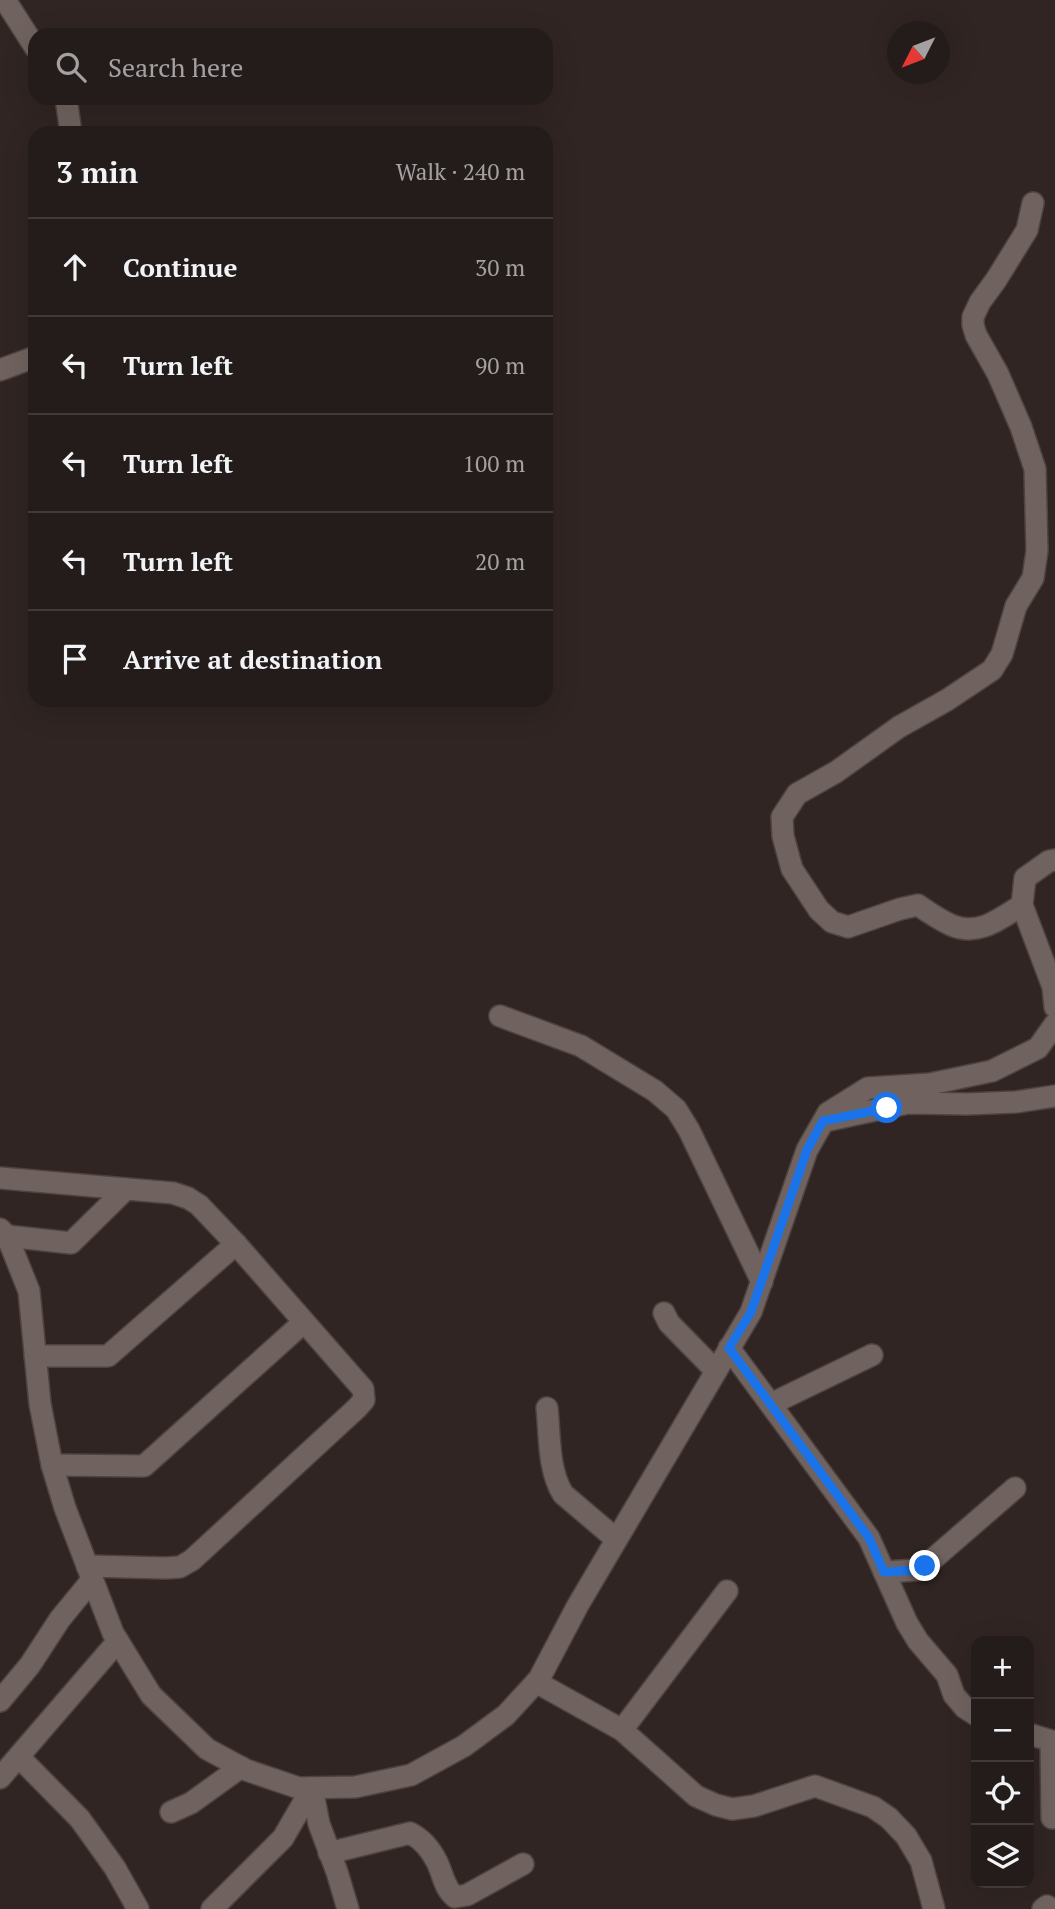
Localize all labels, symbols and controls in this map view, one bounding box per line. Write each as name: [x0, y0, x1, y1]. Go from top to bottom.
north arrow: [887, 21, 950, 84]
search box: [28, 28, 553, 105]
icon: search: [52, 48, 90, 86]
text: Search here: [108, 50, 243, 84]
text: 3 min: [56, 152, 138, 192]
text: Walk · 240 m: [396, 156, 525, 187]
icon: ahead: [56, 248, 94, 286]
text: Continue: [123, 250, 237, 284]
text: 30 m: [475, 252, 525, 283]
icon: left: [56, 346, 94, 384]
text: Turn left: [123, 348, 233, 382]
text: 90 m: [475, 350, 525, 381]
icon: left: [56, 444, 94, 482]
text: Turn left: [123, 446, 233, 480]
text: 100 m: [463, 448, 525, 479]
icon: left: [56, 542, 94, 580]
text: Turn left: [123, 544, 233, 578]
text: 20 m: [475, 546, 525, 577]
icon: arrive: [56, 640, 94, 678]
text: Arrive at destination: [123, 642, 382, 676]
route start: [871, 1092, 902, 1123]
route end: [909, 1550, 940, 1581]
map controls: [971, 1636, 1034, 1888]
button: +: [971, 1636, 1034, 1699]
button: −: [971, 1699, 1034, 1762]
button: locate: [971, 1762, 1034, 1825]
button: layers: [971, 1825, 1034, 1888]

